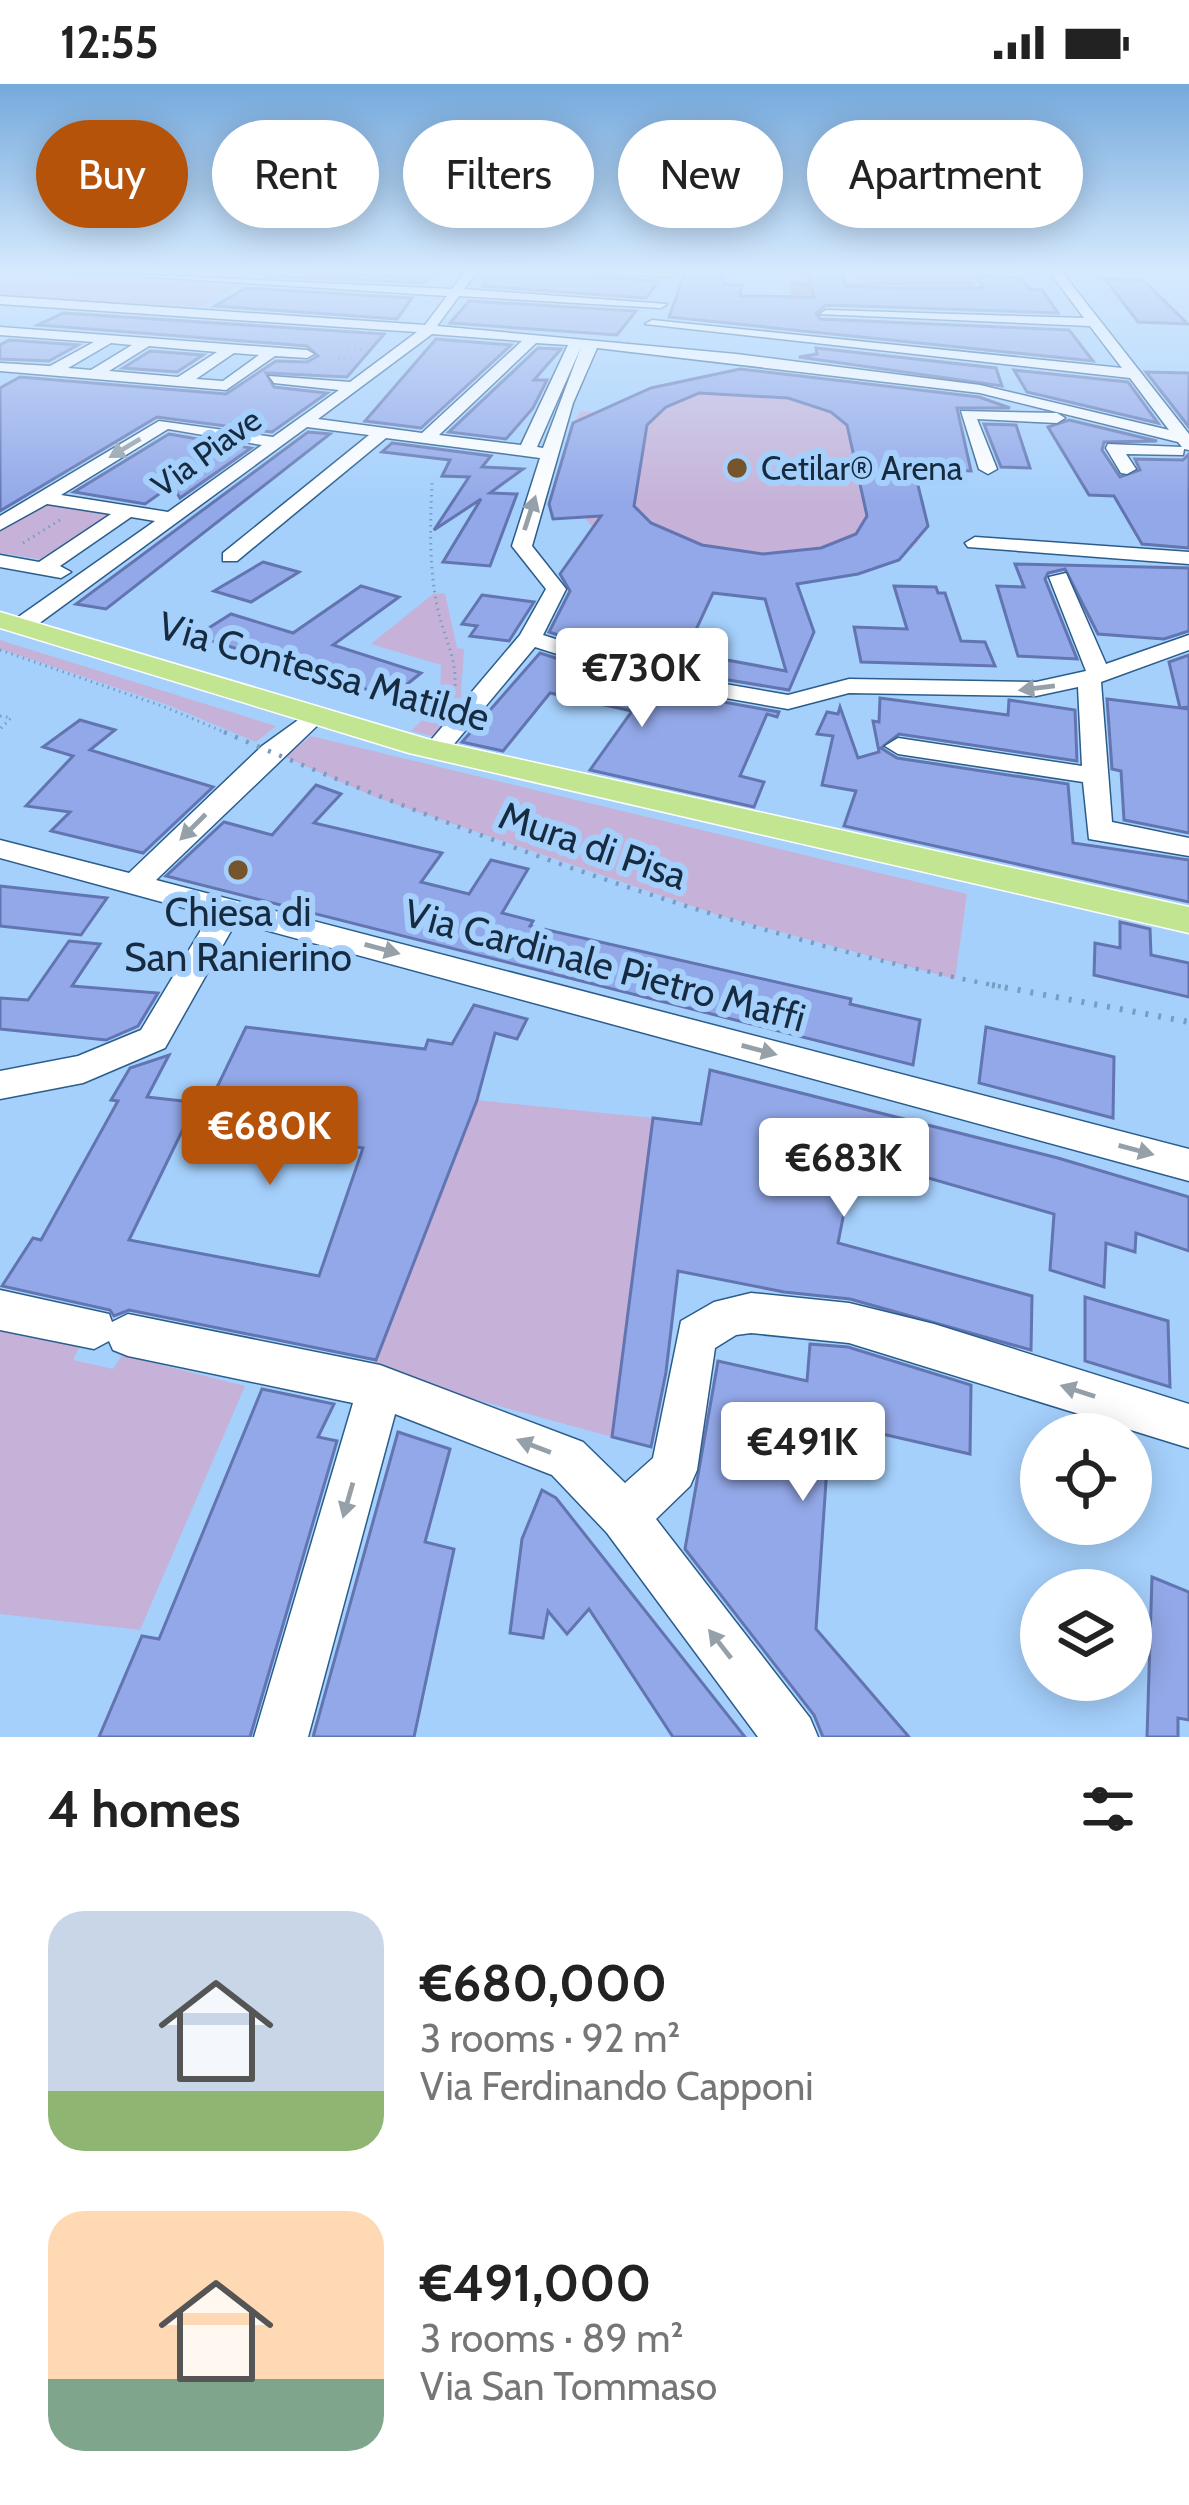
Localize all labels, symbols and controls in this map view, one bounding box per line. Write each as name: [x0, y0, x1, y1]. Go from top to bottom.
text: 12:55: [60, 15, 159, 69]
chip: Buy: [36, 120, 188, 228]
chip: Rent: [212, 120, 379, 228]
chip: Filters: [403, 120, 594, 228]
chip: New: [618, 120, 783, 228]
chip: Apartment: [807, 120, 1083, 228]
street label: Via Piave: [143, 399, 269, 505]
one-way arrow: [108, 437, 142, 458]
place label: Cetilar® Arena: [761, 448, 963, 488]
marker: Cetilar® Arena: [724, 455, 750, 481]
one-way arrow: [522, 494, 541, 531]
street label: Via Contessa Matilde: [153, 601, 495, 741]
pin: €730K: [558, 628, 726, 730]
text: €730K: [583, 643, 701, 691]
one-way arrow: [1018, 678, 1055, 697]
street label: Mura di Pisa: [493, 791, 693, 900]
one-way arrow: [179, 813, 207, 841]
marker: Chiesa di San Ranierino: [225, 857, 251, 883]
place label: Chiesa di San Ranierino: [124, 888, 352, 981]
street label: Via Cardinale Pietro Maffi: [399, 888, 811, 1042]
one-way arrow: [364, 941, 401, 960]
one-way arrow: [741, 1041, 778, 1060]
pin: €680K: [186, 1086, 354, 1188]
text: €680K: [209, 1101, 331, 1149]
pin: €683K: [760, 1118, 928, 1220]
text: €683K: [786, 1133, 902, 1181]
one-way arrow: [1118, 1142, 1155, 1161]
one-way arrow: [1059, 1380, 1096, 1399]
pin: €491K: [719, 1402, 887, 1504]
map controls: [1020, 1413, 1152, 1701]
button: locate: [1020, 1413, 1152, 1545]
text: €491K: [748, 1417, 858, 1465]
one-way arrow: [516, 1435, 552, 1454]
one-way arrow: [338, 1482, 356, 1518]
button: layers: [1020, 1569, 1152, 1701]
one-way arrow: [708, 1629, 732, 1660]
icon: filters: [1075, 1776, 1141, 1842]
text: 4 homes: [48, 1778, 240, 1840]
text: €680,000: [420, 1952, 667, 2014]
icon: home: [144, 1959, 288, 2103]
text: 3 rooms · 92 m²: [420, 2014, 680, 2062]
text: Via Ferdinando Capponi: [420, 2062, 814, 2110]
text: €491,000: [420, 2252, 651, 2314]
icon: home: [144, 2259, 288, 2403]
text: 3 rooms · 89 m²: [420, 2314, 683, 2362]
text: Via San Tommaso: [420, 2362, 717, 2410]

